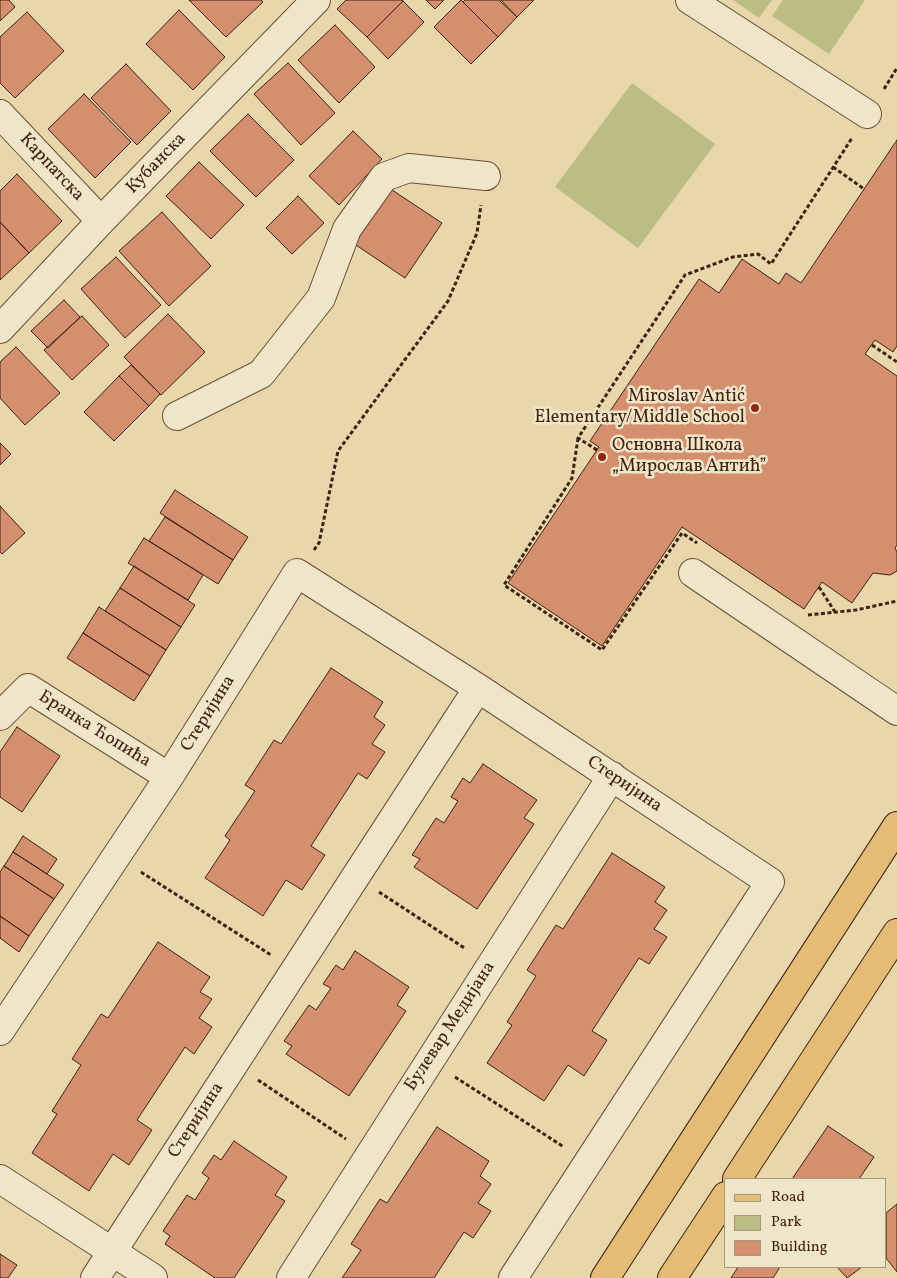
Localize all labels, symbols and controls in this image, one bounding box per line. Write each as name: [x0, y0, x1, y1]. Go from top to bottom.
street label: Карпатска: [14, 129, 88, 207]
street label: Кубанска: [123, 129, 191, 199]
place label: Miroslav Antić Elementary/Middle School: [535, 387, 745, 429]
marker: Miroslav Antić Elementary/Middle School: [749, 402, 761, 414]
place label: Основна Школа „Мирослав Антић”: [612, 436, 766, 478]
marker: Основна Школа „Мирослав Антић”: [596, 451, 608, 463]
street label: Стеријина: [177, 672, 241, 756]
street label: Бранка Ћопића: [34, 687, 154, 773]
street label: Стеријина: [582, 752, 666, 818]
street label: Булевар Медијана: [401, 958, 501, 1096]
street label: Стеријина: [165, 1079, 229, 1163]
legend: [724, 1178, 887, 1268]
text: Road: [771, 1187, 805, 1208]
text: Park: [771, 1212, 802, 1233]
text: Building: [771, 1237, 827, 1258]

